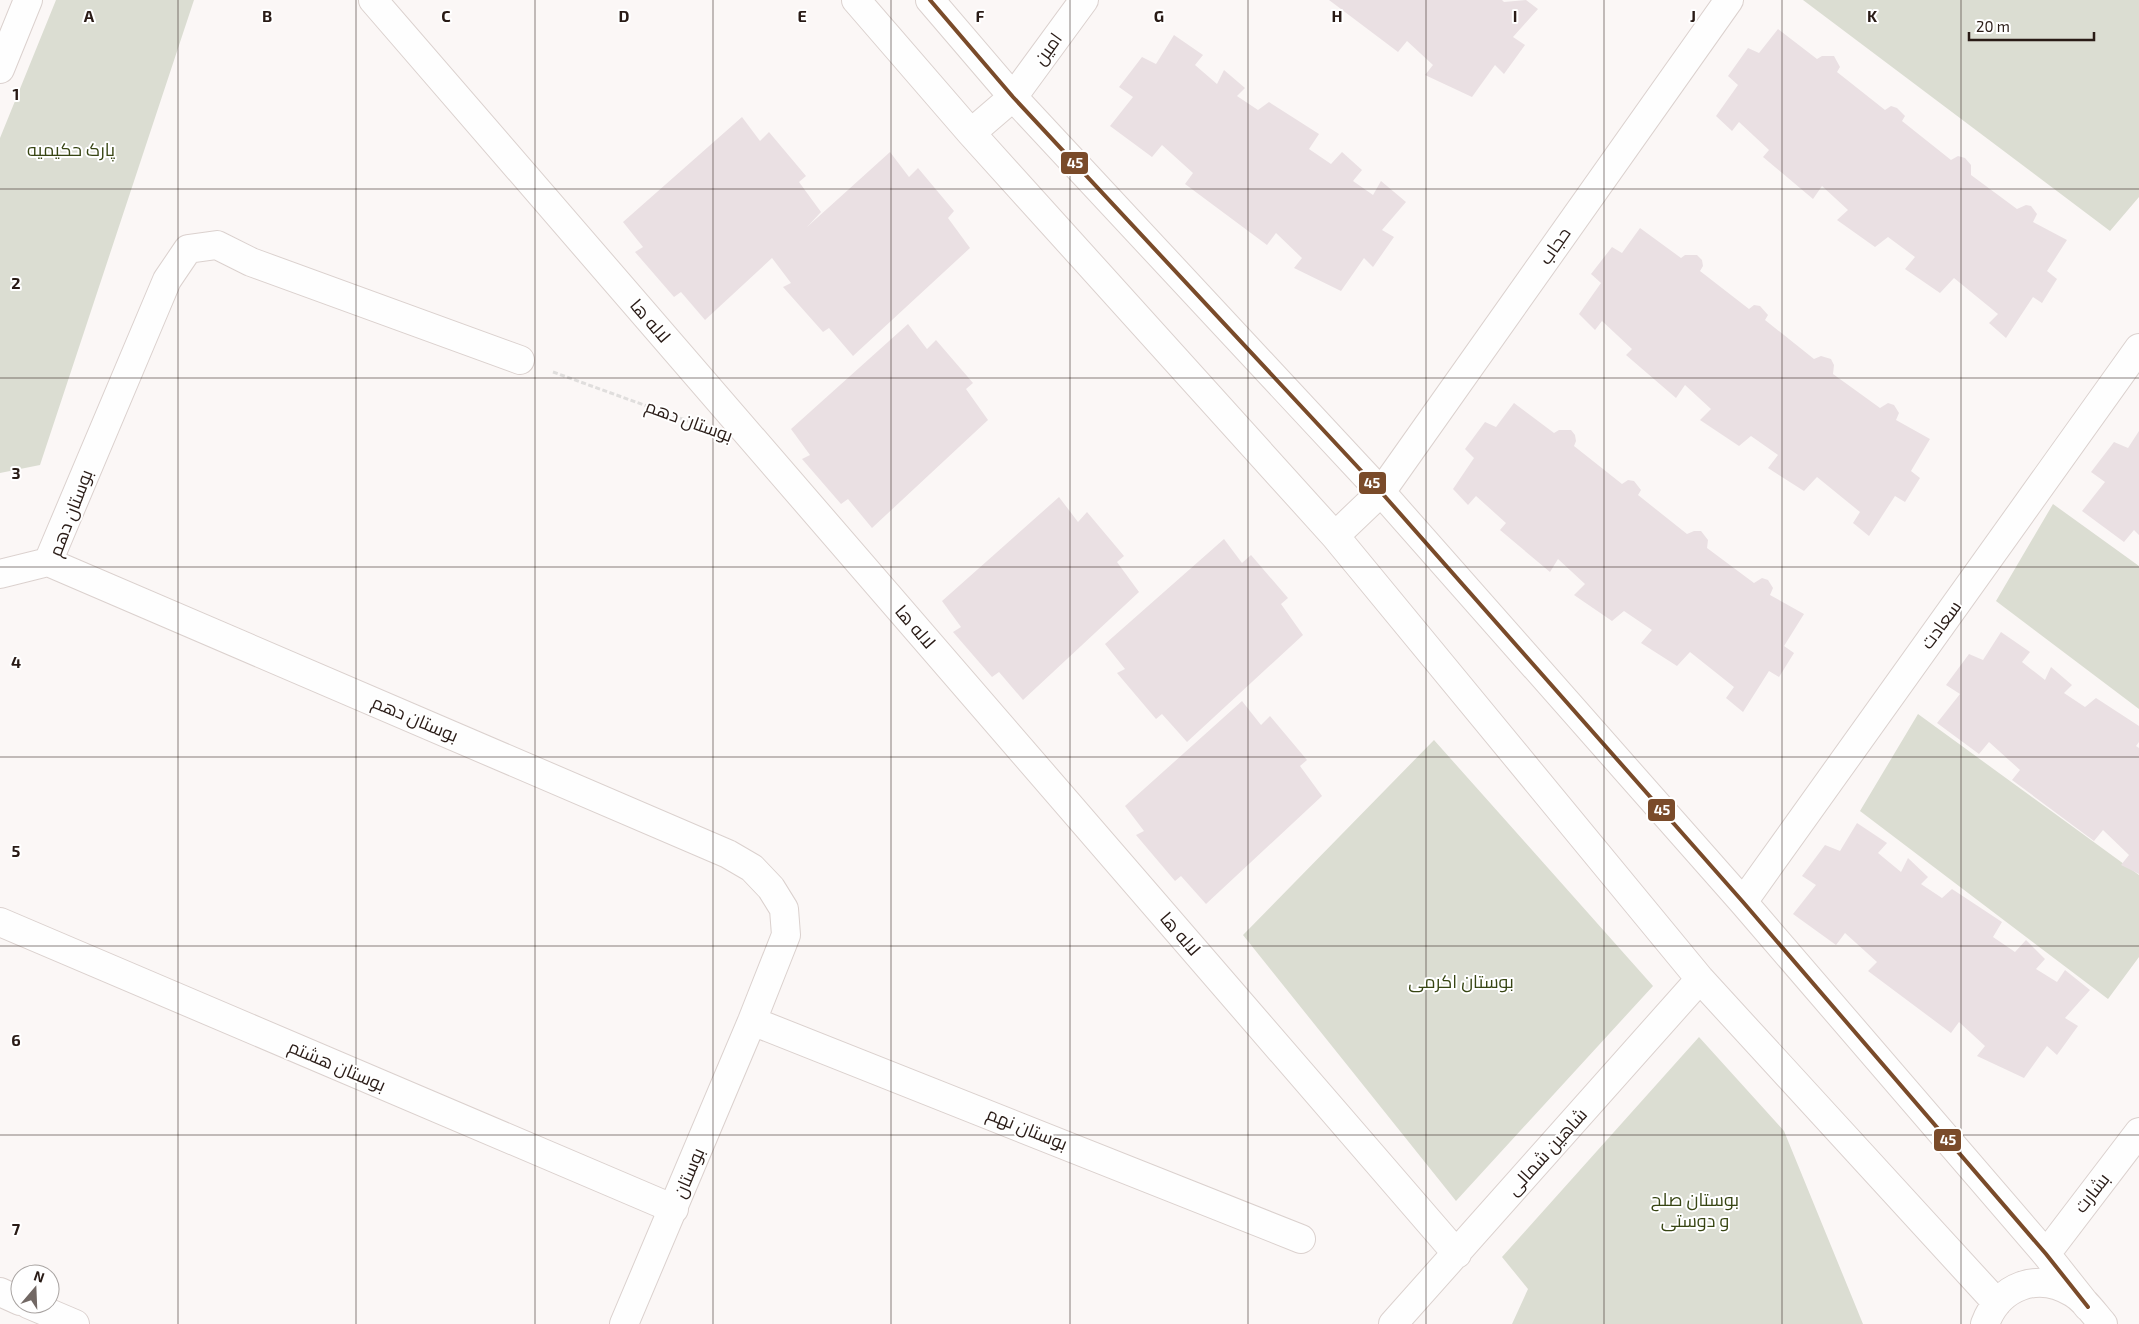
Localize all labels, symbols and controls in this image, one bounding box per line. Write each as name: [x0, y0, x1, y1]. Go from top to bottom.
text: A: [84, 6, 95, 25]
text: B: [262, 6, 272, 25]
text: C: [441, 6, 451, 25]
text: D: [619, 6, 630, 25]
text: E: [797, 6, 807, 25]
text: F: [976, 6, 985, 25]
text: G: [1154, 6, 1164, 25]
text: H: [1331, 6, 1343, 25]
text: I: [1513, 6, 1517, 25]
text: J: [1690, 6, 1696, 25]
text: K: [1867, 6, 1878, 25]
scale bar: [1969, 10, 2094, 42]
text: 20 m: [1976, 17, 2010, 35]
street label: امین: [1028, 28, 1067, 69]
text: 1: [13, 84, 19, 103]
park label: پارک حکیمیه: [27, 138, 115, 162]
line badge: 45: [1060, 151, 1089, 175]
text: 45: [1067, 154, 1084, 171]
street label: حجاب: [1534, 223, 1575, 268]
text: 2: [11, 273, 21, 292]
street label: لاله ها: [626, 294, 676, 347]
street label: بوستان دهم: [642, 394, 736, 448]
text: 3: [11, 463, 21, 482]
street label: بوستان دهم: [43, 466, 99, 560]
line badge: 45: [1358, 471, 1387, 495]
text: 45: [1364, 474, 1381, 491]
street label: سعادت: [1915, 596, 1965, 653]
street label: لاله ها: [891, 600, 941, 653]
text: 4: [11, 652, 21, 671]
street label: بوستان دهم: [368, 690, 462, 748]
line badge: 45: [1647, 798, 1676, 822]
text: 45: [1654, 801, 1671, 818]
text: 5: [12, 841, 21, 860]
street label: لاله ها: [1156, 907, 1206, 960]
park label: بوستان اکرمی: [1408, 970, 1514, 993]
text: 6: [11, 1030, 21, 1049]
street label: بوستان هشتم: [285, 1035, 389, 1097]
street label: بوستان نهم: [983, 1102, 1071, 1156]
street label: شاهین شمالی: [1501, 1103, 1592, 1200]
line badge: 45: [1933, 1128, 1962, 1152]
text: 45: [1940, 1131, 1957, 1148]
street label: بوستان: [668, 1144, 709, 1202]
street label: بشارت: [2069, 1168, 2114, 1217]
park label: بوستان صلح و دوستی: [1651, 1188, 1739, 1232]
text: 7: [12, 1219, 21, 1238]
north arrow: [10, 1264, 60, 1314]
text: N: [32, 1267, 47, 1286]

